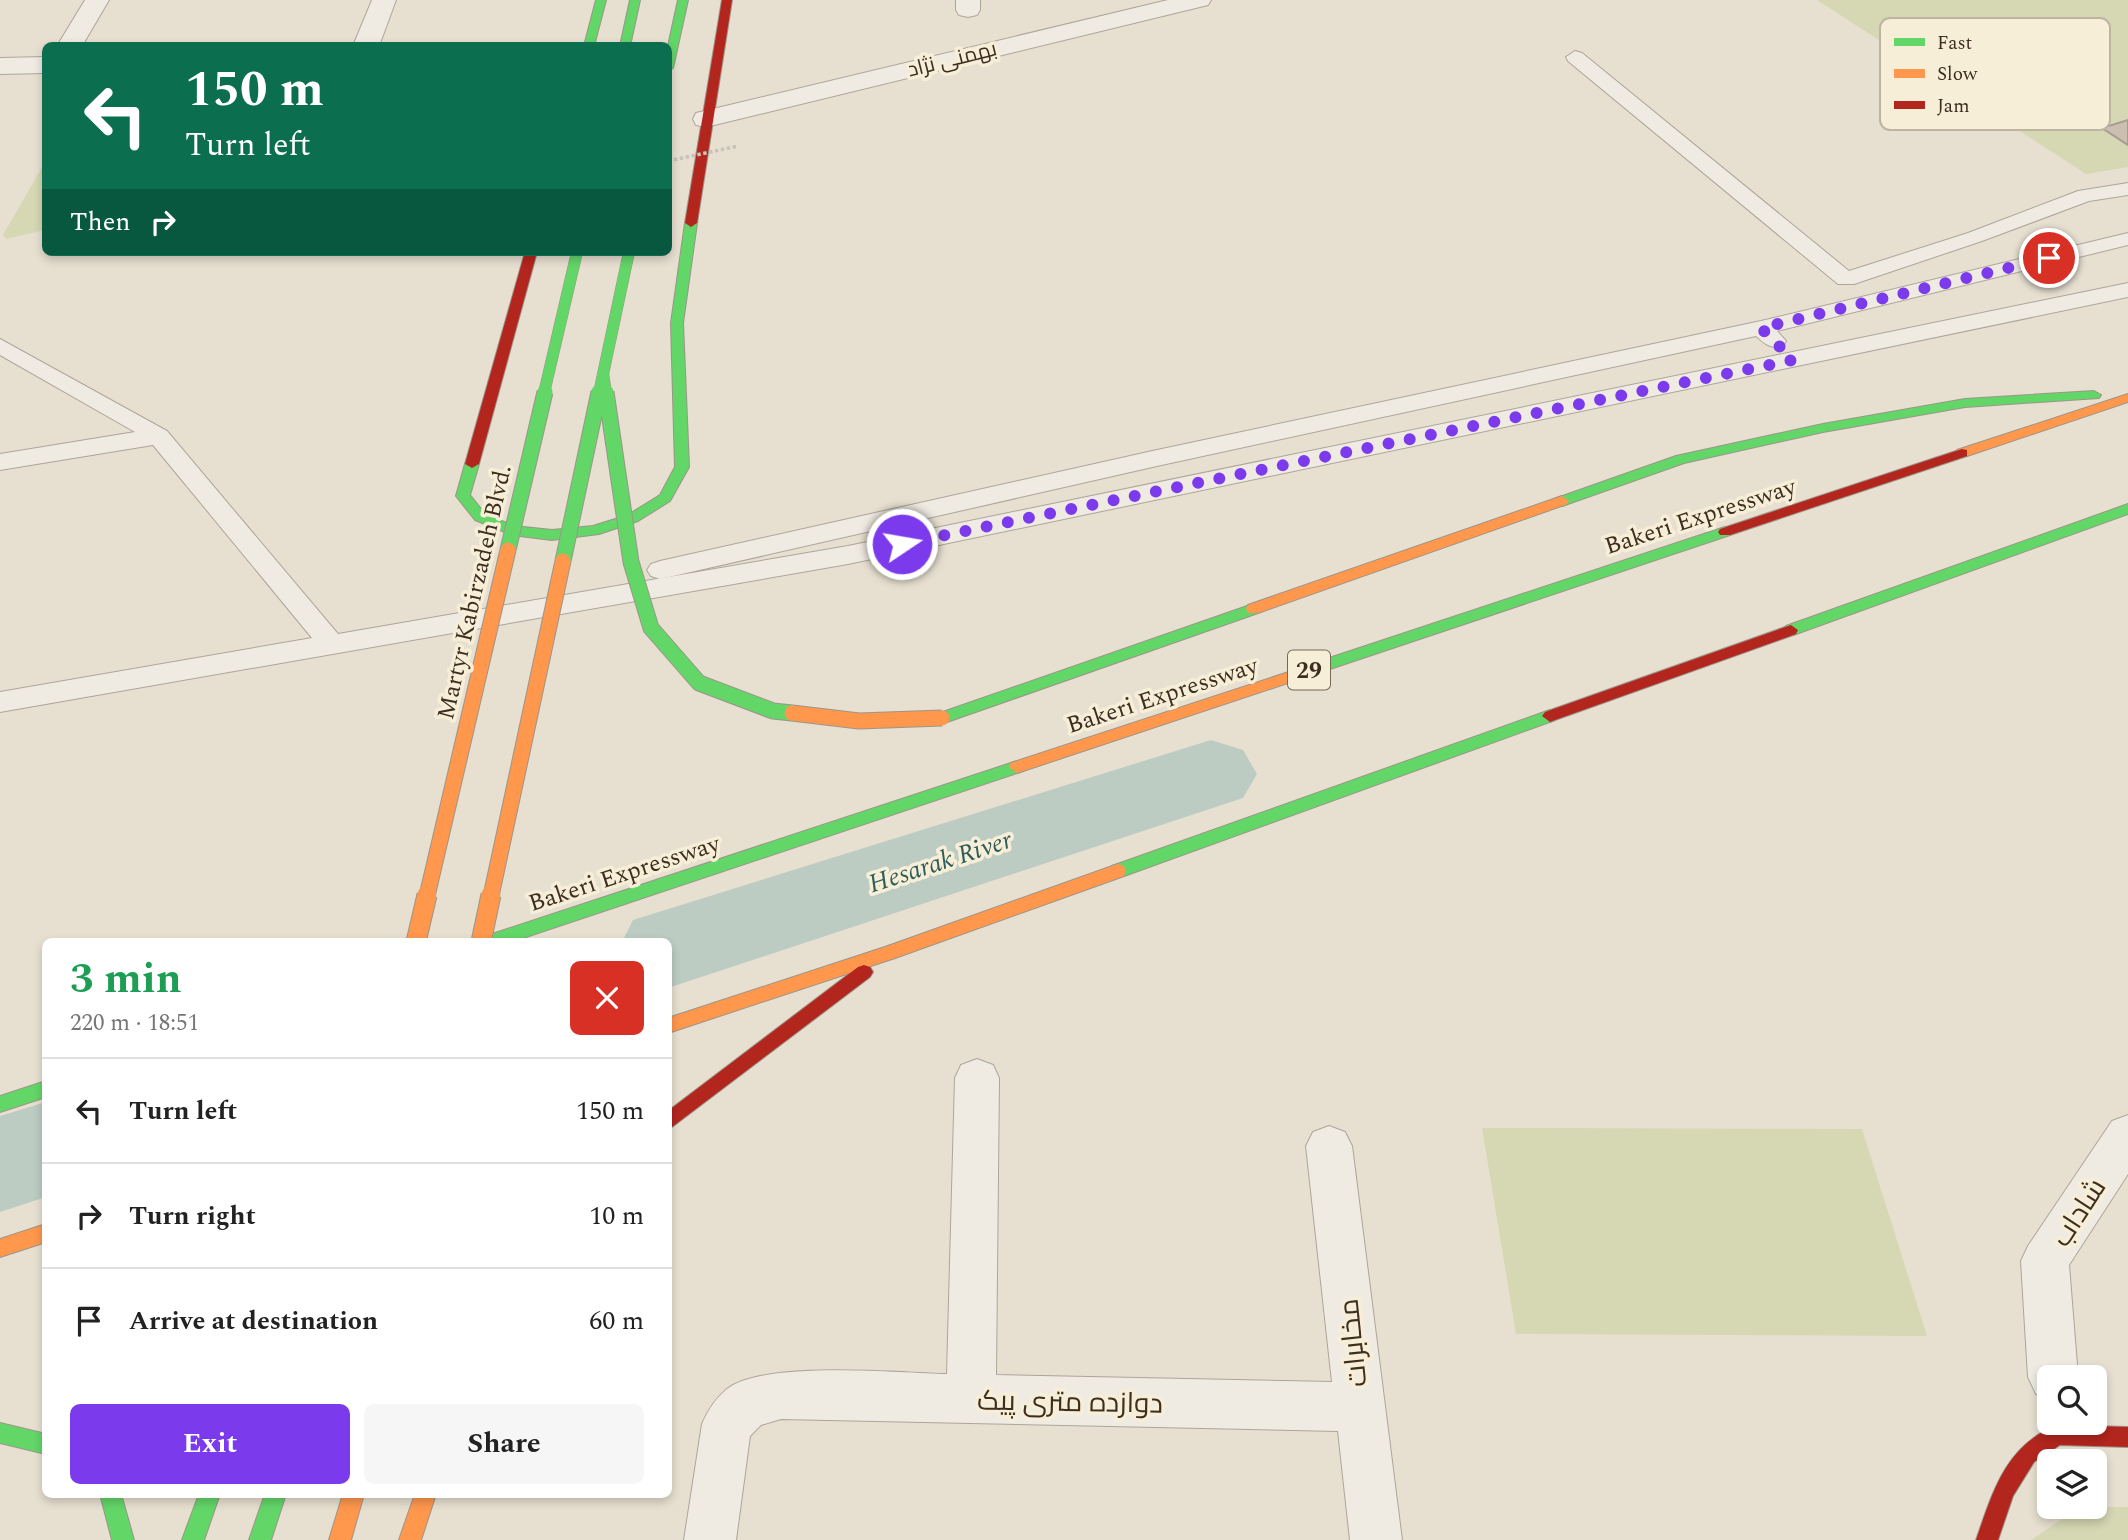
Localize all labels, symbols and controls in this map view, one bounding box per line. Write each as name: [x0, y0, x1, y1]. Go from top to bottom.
legend: [1880, 18, 2110, 130]
text: Fast: [1937, 29, 1973, 58]
street label: بهمنی نژاد: [904, 33, 1000, 87]
text: 150 m: [185, 53, 324, 128]
text: Slow: [1937, 60, 1978, 89]
icon: left: [70, 70, 161, 161]
text: Jam: [1937, 92, 1969, 121]
text: Turn left: [185, 121, 311, 170]
text: Then: [70, 202, 130, 242]
icon: right: [144, 203, 182, 241]
pin: [2019, 228, 2079, 288]
icon: arrive: [2030, 239, 2068, 277]
street label: Martyr Kabirzadeh Blvd.: [428, 461, 522, 723]
street label: Bakeri Expressway: [1600, 469, 1802, 565]
position arrow: [865, 507, 939, 581]
street label: Bakeri Expressway: [1062, 648, 1264, 744]
road number: 29: [1288, 650, 1330, 690]
water label: Hesarak River: [863, 820, 1018, 904]
street label: Bakeri Expressway: [524, 826, 726, 922]
text: 3 min: [70, 948, 182, 1011]
button: close: [570, 961, 644, 1035]
text: 220 m · 18:51: [70, 1006, 199, 1041]
text: Turn left: [129, 1091, 237, 1131]
text: 150 m: [576, 1091, 644, 1131]
icon: left: [70, 1092, 108, 1130]
street label: شاداب: [2041, 1170, 2118, 1256]
text: Turn right: [129, 1196, 256, 1236]
text: 10 m: [589, 1196, 644, 1236]
icon: right: [70, 1197, 108, 1235]
street label: مخابرات: [1327, 1297, 1380, 1389]
text: Arrive at destination: [129, 1301, 378, 1341]
text: 60 m: [589, 1301, 644, 1341]
icon: arrive: [70, 1302, 108, 1340]
map controls: [2037, 1365, 2107, 1519]
button: search: [2037, 1365, 2107, 1435]
street label: دوازده متری پیک: [977, 1379, 1163, 1426]
button: Exit: [70, 1404, 350, 1484]
button: Share: [364, 1404, 644, 1484]
button: layers: [2037, 1449, 2107, 1519]

